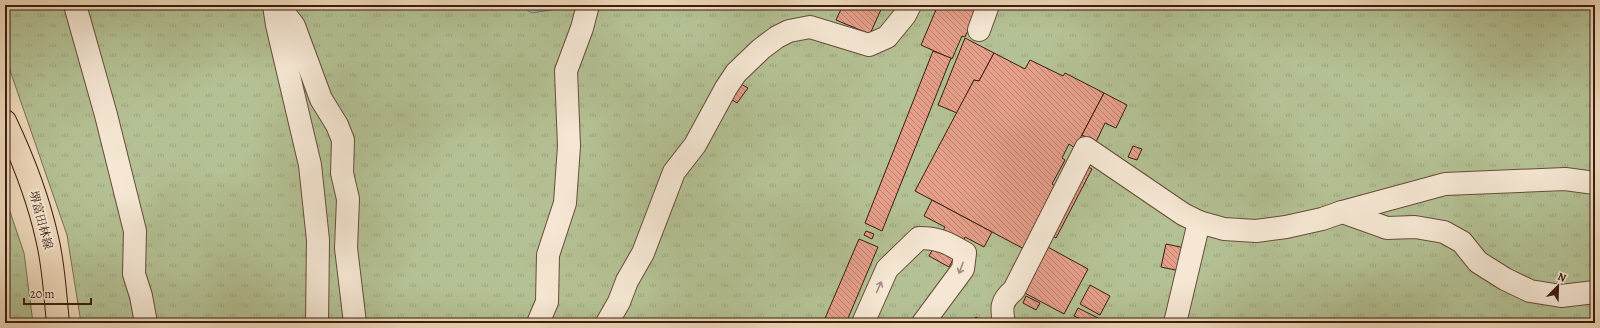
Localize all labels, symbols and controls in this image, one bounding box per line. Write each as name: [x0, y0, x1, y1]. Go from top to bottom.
street label: 堺富田林線: [26, 189, 56, 251]
one-way arrow: [957, 262, 965, 274]
north arrow: [1538, 266, 1578, 306]
text: N: [1555, 269, 1568, 286]
scale bar: [24, 280, 91, 306]
one-way arrow: [875, 282, 883, 294]
text: 20 m: [30, 286, 54, 302]

